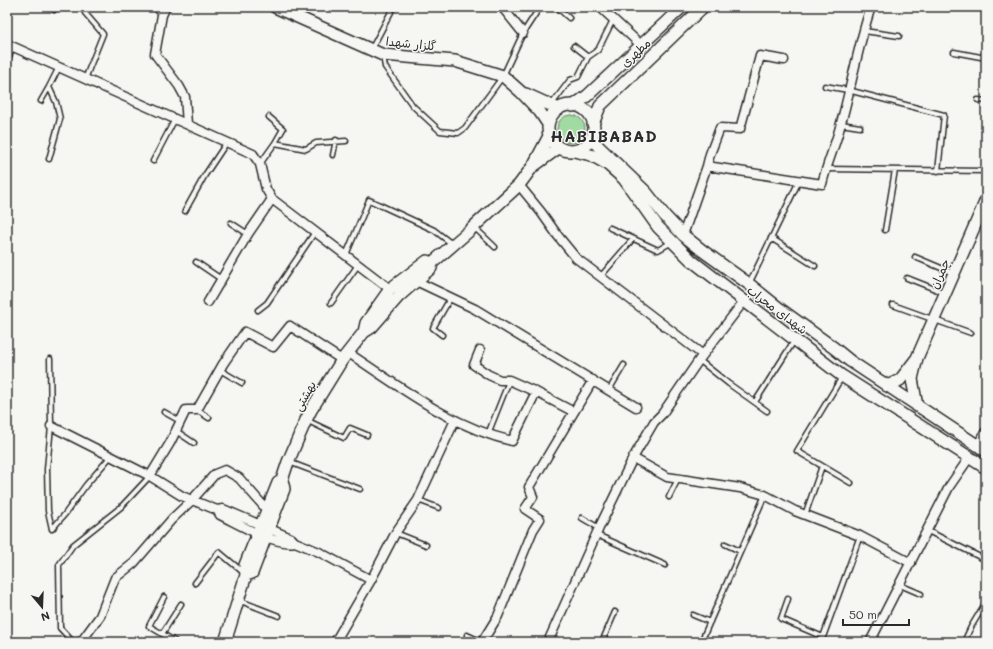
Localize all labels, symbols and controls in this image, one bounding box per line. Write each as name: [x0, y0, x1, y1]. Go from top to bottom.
street label: گلزار شهدا: [385, 32, 437, 54]
street label: مطهری: [617, 34, 654, 70]
district label: HABIBABAD: [550, 125, 658, 146]
street label: چمران: [925, 256, 953, 291]
street label: شهدای محراب: [744, 281, 811, 338]
street label: بهشتی: [289, 378, 320, 414]
north arrow: [22, 587, 62, 627]
scale bar: [843, 601, 909, 627]
text: 50 m: [849, 606, 877, 622]
text: N: [39, 608, 52, 625]

